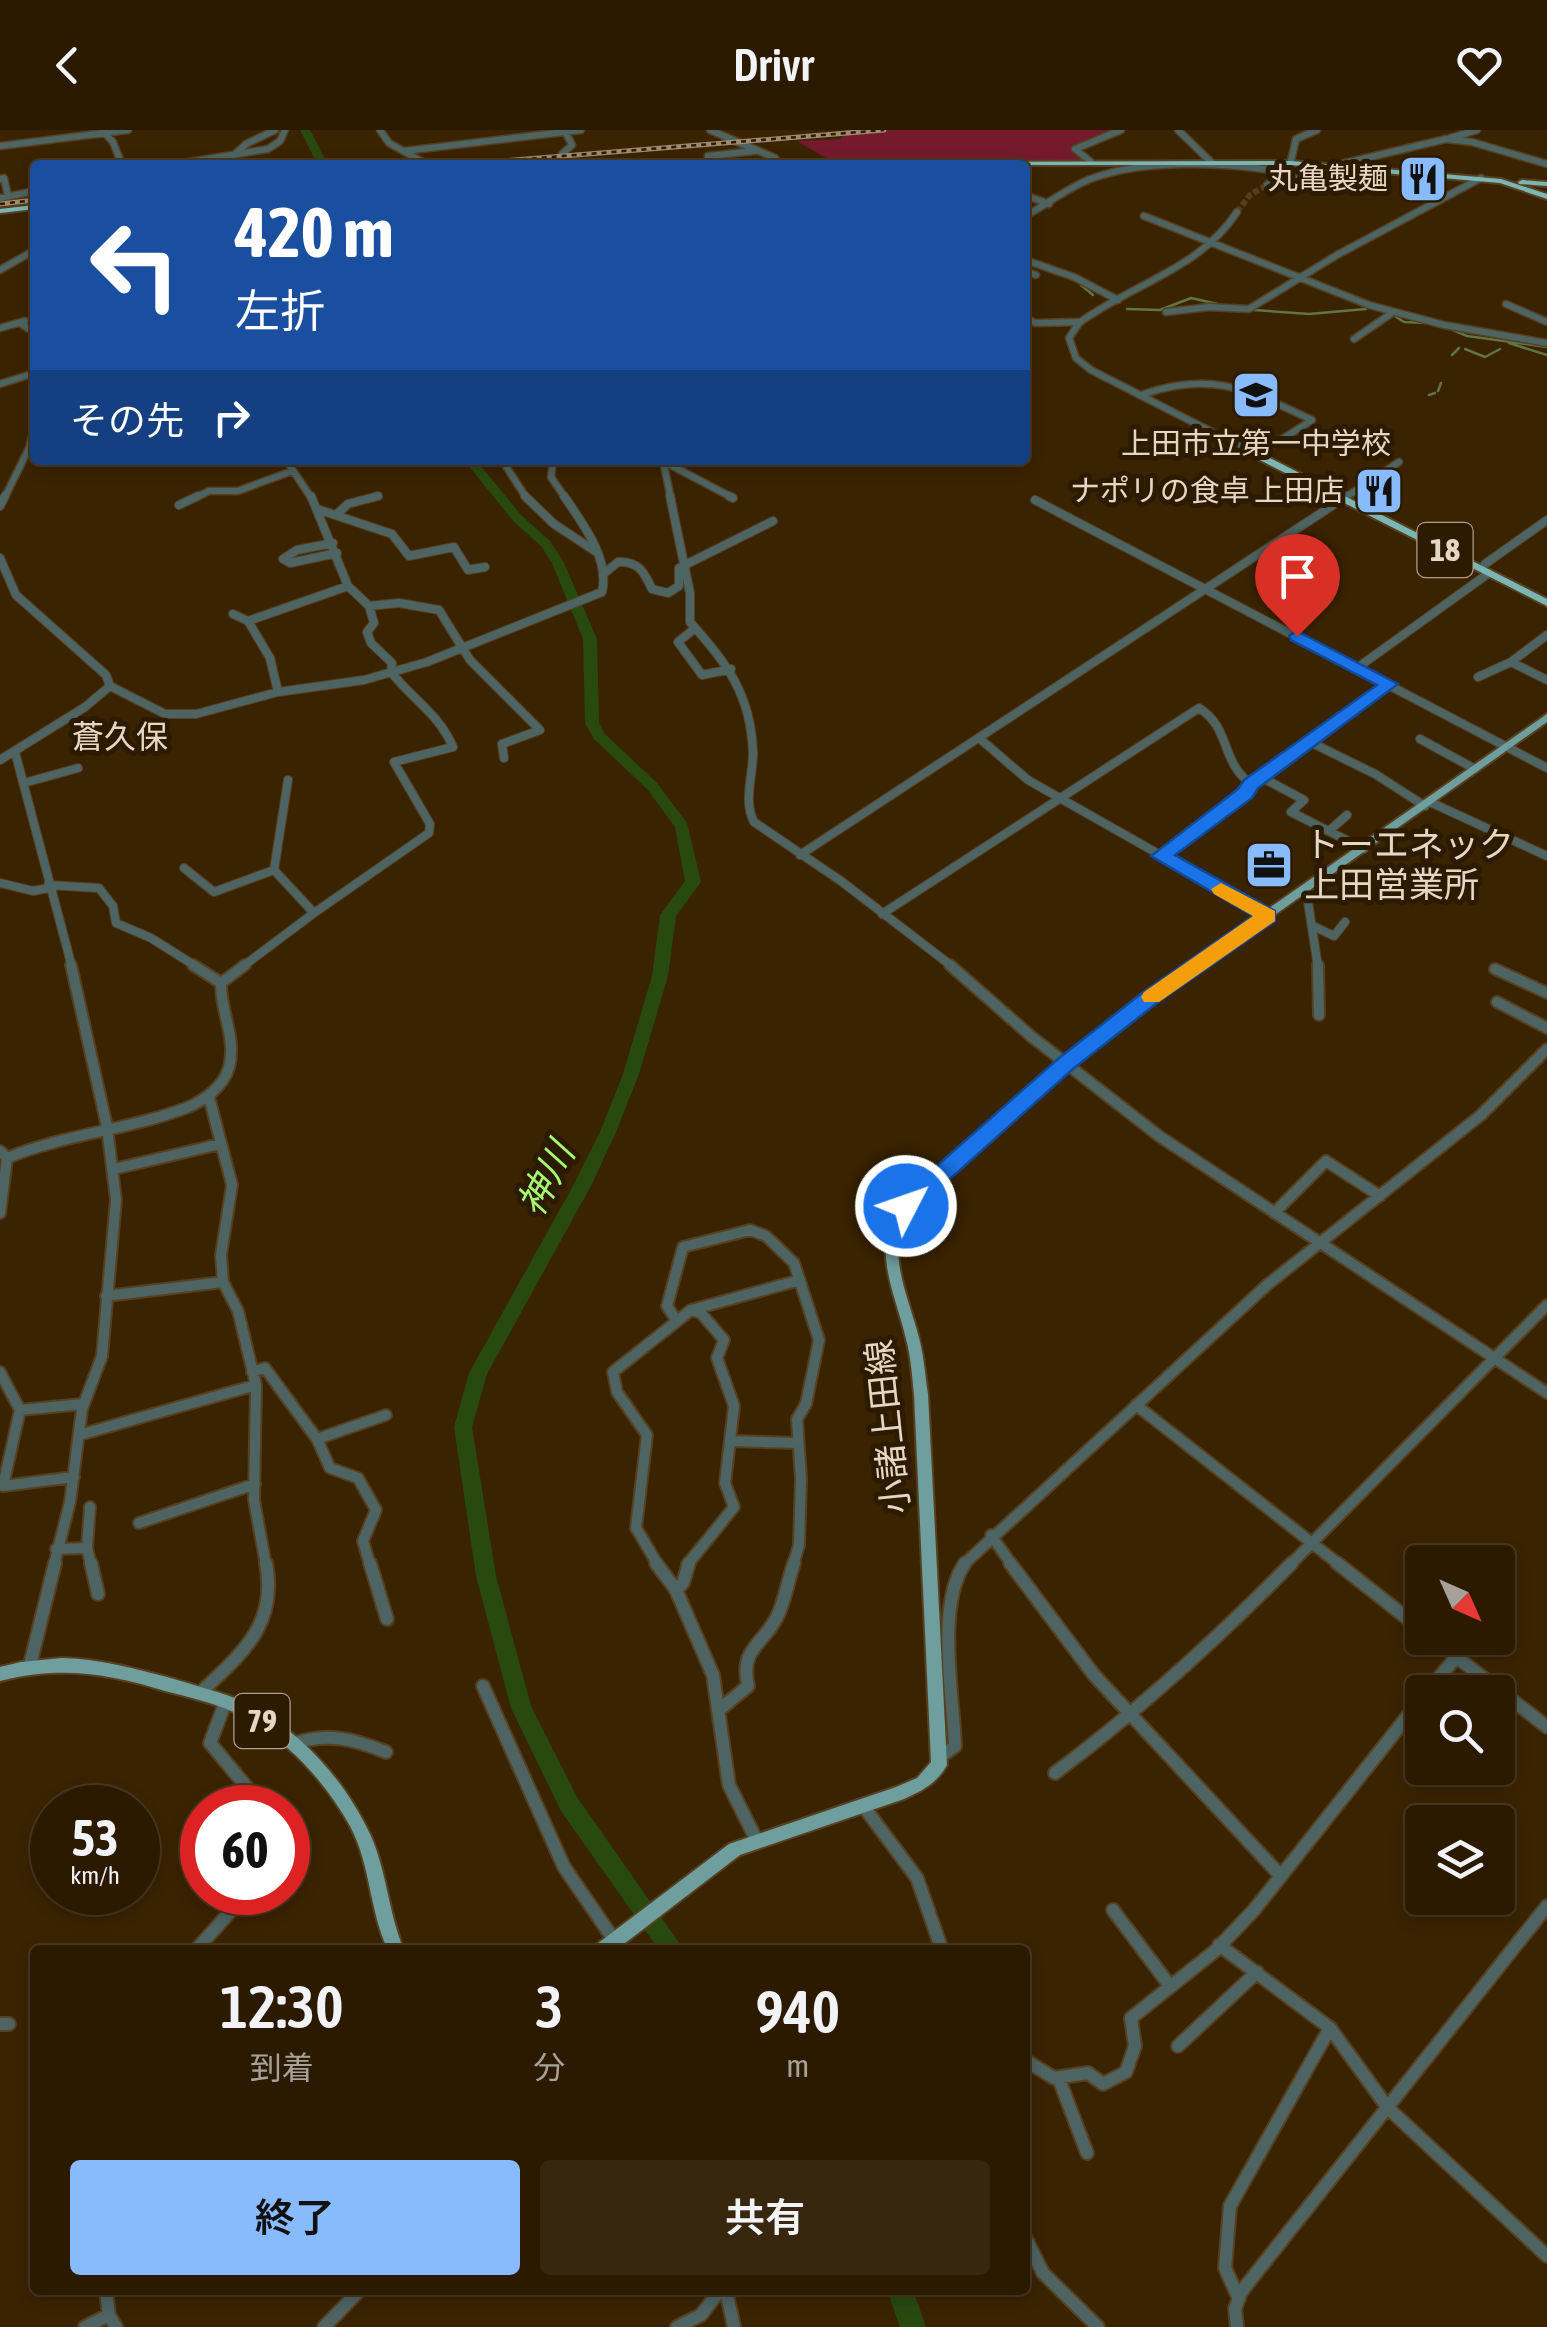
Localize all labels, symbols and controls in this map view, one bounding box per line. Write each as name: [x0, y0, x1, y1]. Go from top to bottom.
icon: back: [40, 38, 95, 93]
icon: heart: [1452, 38, 1507, 93]
text: Drivr: [733, 39, 814, 91]
restaurant icon: 丸亀製麺: [1397, 153, 1449, 205]
place label: 丸亀製麺: [1268, 161, 1388, 195]
text: 420 m: [235, 192, 394, 272]
icon: left: [70, 200, 200, 330]
text: 左折: [235, 285, 325, 337]
school or university icon: 上田市立第一中学校: [1230, 369, 1282, 421]
icon: right: [204, 390, 259, 445]
text: その先: [70, 399, 184, 442]
place label: 上田市立第一中学校: [1121, 426, 1391, 460]
restaurant icon: ナポリの食卓 上田店: [1353, 465, 1405, 517]
place label: ナポリの食卓 上田店: [1070, 473, 1344, 507]
road number: 18: [1418, 523, 1472, 577]
pin: [1255, 534, 1340, 637]
icon: arrive: [1270, 549, 1325, 604]
district label: 蒼久保: [72, 718, 168, 755]
place label: トーエネック 上田営業所: [1304, 824, 1514, 904]
office icon: トーエネック 上田営業所: [1243, 839, 1295, 891]
water label: 神川: [509, 1132, 584, 1222]
position arrow: [854, 1154, 958, 1258]
street label: 小諸上田線: [858, 1338, 916, 1516]
north arrow: [1405, 1545, 1515, 1655]
map controls: [1405, 1545, 1515, 1915]
button: search: [1405, 1675, 1515, 1785]
road number: 79: [234, 1694, 290, 1748]
speed limit sign: 60: [180, 1785, 310, 1915]
button: layers: [1405, 1805, 1515, 1915]
text: 53: [71, 1809, 118, 1867]
text: km/h: [70, 1861, 120, 1889]
text: 12:30: [220, 1972, 343, 2041]
text: 3: [535, 1972, 564, 2041]
text: 940: [755, 1977, 840, 2046]
text: m: [786, 2047, 809, 2084]
text: 到着: [250, 2049, 314, 2086]
text: 分: [533, 2049, 565, 2086]
button: 終了: [70, 2160, 520, 2275]
button: 共有: [540, 2160, 990, 2275]

